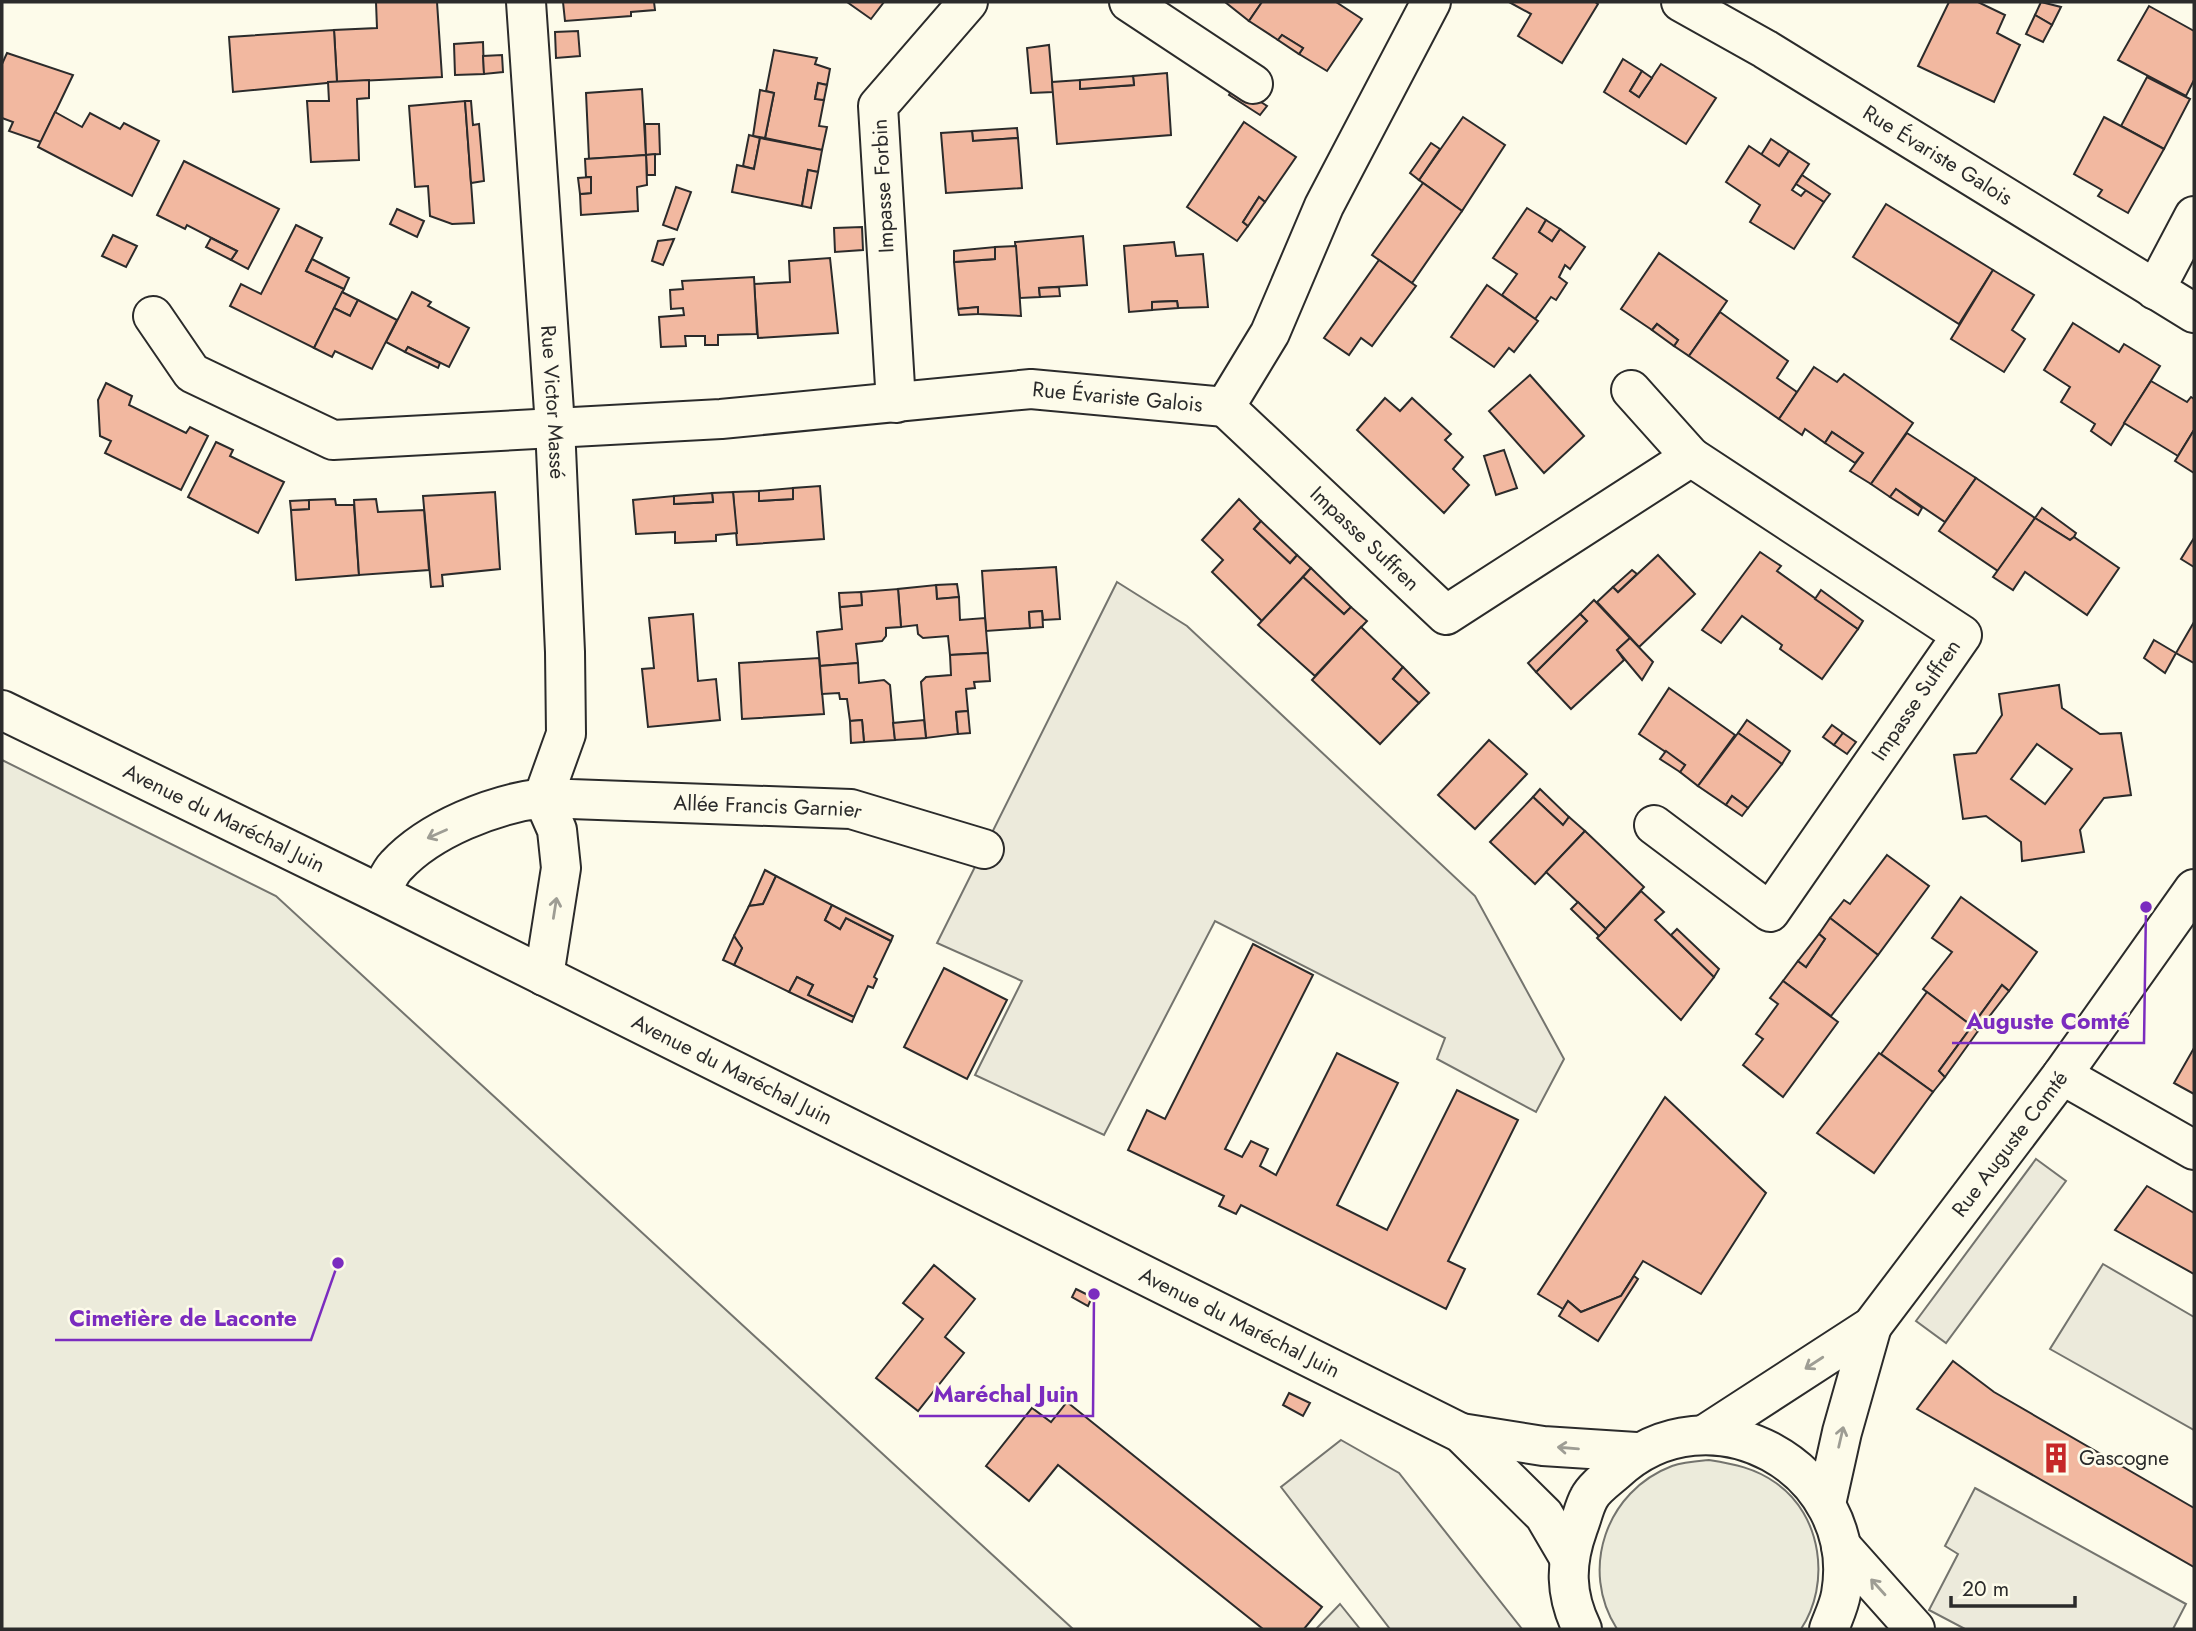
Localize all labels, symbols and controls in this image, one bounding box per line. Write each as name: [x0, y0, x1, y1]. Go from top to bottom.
street label: Rue Évariste Galois: [1857, 98, 2018, 213]
street label: Impasse Forbin: [864, 118, 902, 254]
street label: Rue Victor Massé: [533, 324, 572, 480]
street label: Rue Évariste Galois: [1031, 374, 1204, 420]
street label: Impasse Suffren: [1303, 479, 1426, 598]
street label: Impasse Suffren: [1864, 633, 1968, 767]
street label: Avenue du Maréchal Juin: [118, 756, 330, 880]
street label: Allée Francis Garnier: [673, 788, 866, 827]
one-way arrow: [427, 828, 448, 841]
one-way arrow: [549, 897, 562, 920]
callout: Auguste Comté: [1952, 999, 2144, 1043]
text: Auguste Comté: [1965, 1004, 2130, 1038]
street label: Avenue du Maréchal Juin: [627, 1007, 838, 1132]
street label: Rue Auguste Comté: [1945, 1064, 2075, 1223]
street label: Avenue du Maréchal Juin: [1134, 1260, 1345, 1385]
callout: Cimetière de Laconte: [55, 1296, 311, 1340]
text: Cimetière de Laconte: [69, 1301, 297, 1335]
one-way arrow: [1805, 1357, 1825, 1371]
callout: Maréchal Juin: [919, 1372, 1093, 1416]
text: Maréchal Juin: [933, 1377, 1079, 1411]
one-way arrow: [1835, 1427, 1848, 1449]
one-way arrow: [1557, 1441, 1580, 1454]
building icon: Gascogne: [2039, 1441, 2073, 1475]
place label: Gascogne: [2079, 1443, 2169, 1473]
scale bar: [1951, 1564, 2075, 1608]
text: 20 m: [1962, 1574, 2009, 1604]
one-way arrow: [1870, 1579, 1887, 1596]

